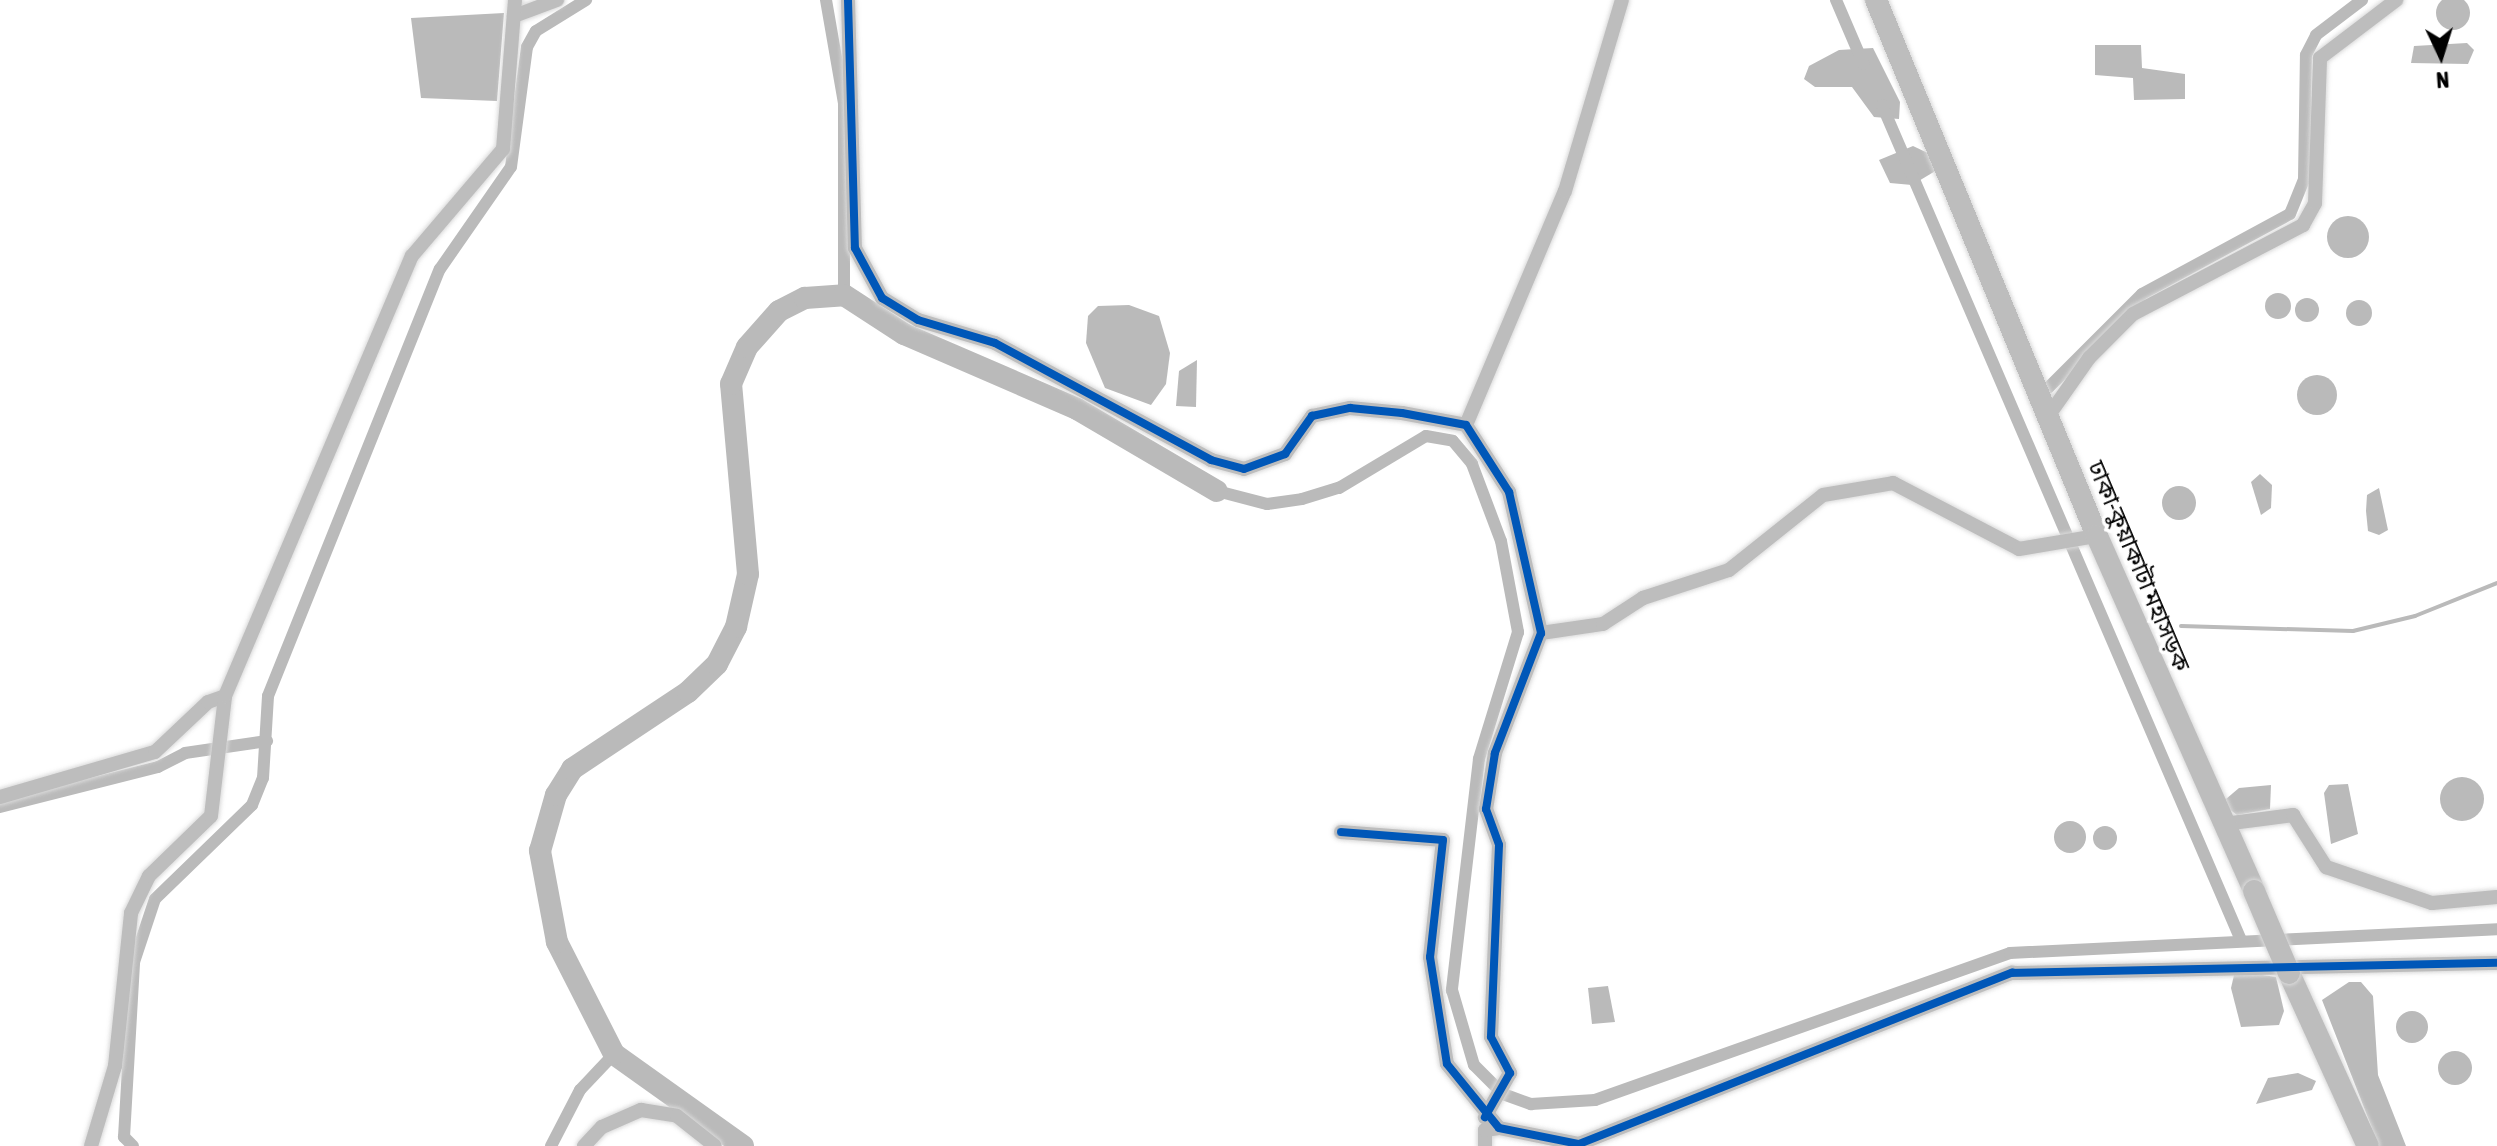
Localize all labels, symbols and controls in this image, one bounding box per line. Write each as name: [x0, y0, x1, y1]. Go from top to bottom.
north arrow: [2401, 16, 2481, 96]
text: N: [2435, 67, 2450, 93]
street label: ঢাকা-কুয়াকাটা মহাসড়ক: [2082, 456, 2196, 676]

